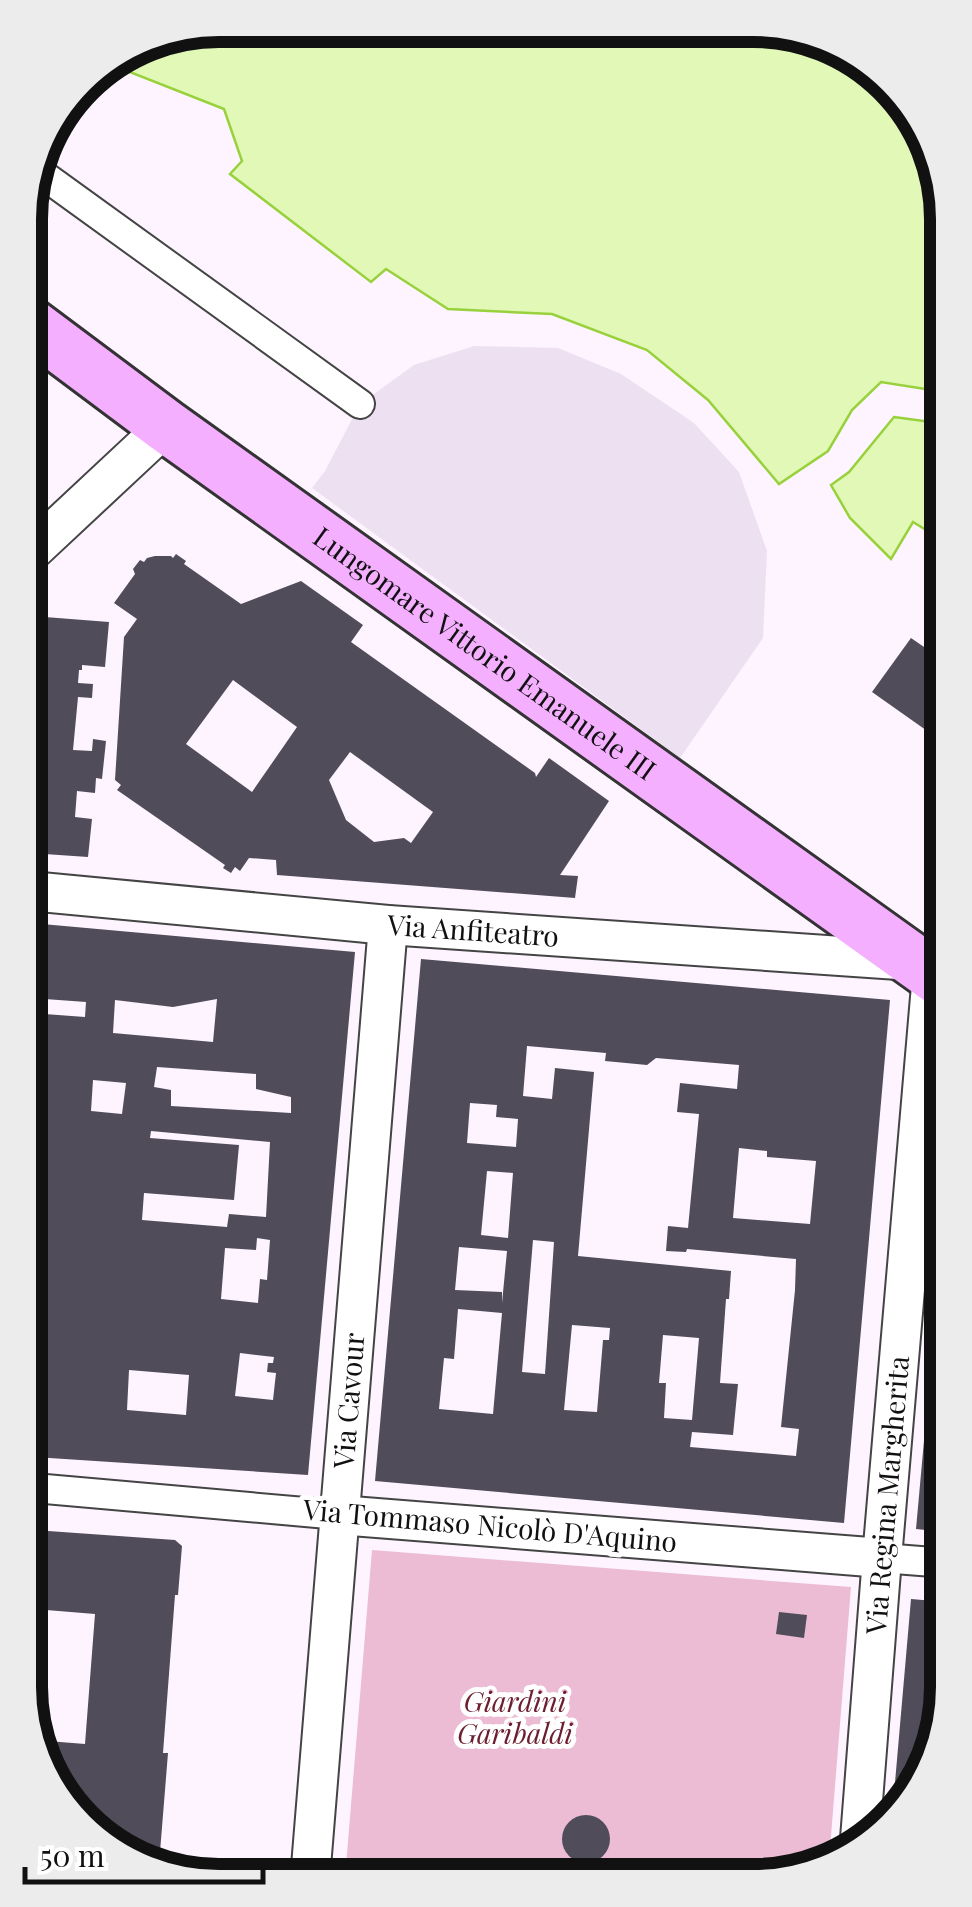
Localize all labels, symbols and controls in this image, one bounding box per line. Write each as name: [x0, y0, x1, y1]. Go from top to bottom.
street label: Lungomare Vittorio Emanuele III: [307, 517, 664, 788]
street label: Via Anfiteatro: [385, 905, 560, 954]
street label: Via Cavour: [324, 1331, 372, 1471]
street label: Via Regina Margherita: [856, 1354, 916, 1636]
street label: Via Tommaso Nicolò D'Aquino: [301, 1490, 679, 1559]
park label: Giardini Garibaldi: [457, 1682, 573, 1751]
scale bar: [25, 1822, 262, 1884]
text: 50 m: [40, 1835, 105, 1875]

